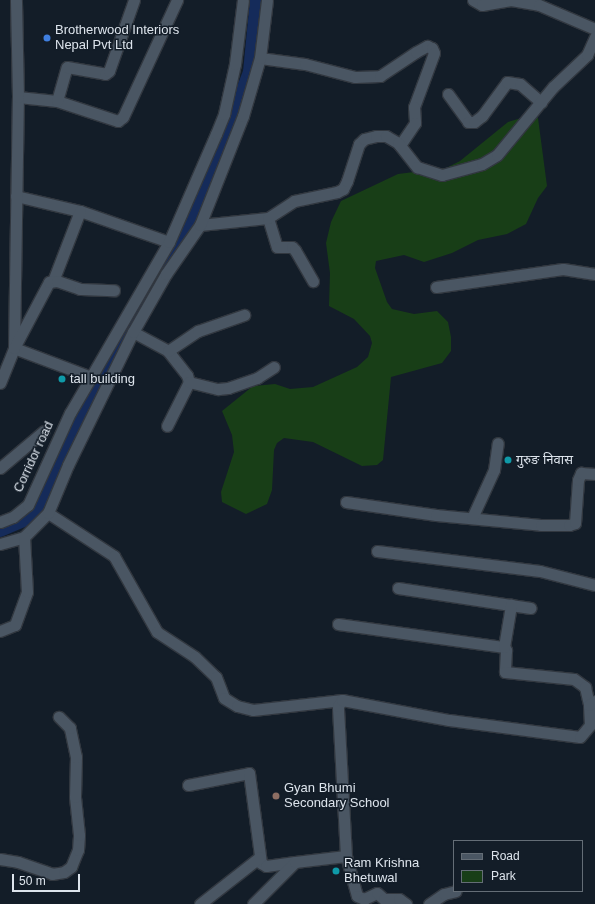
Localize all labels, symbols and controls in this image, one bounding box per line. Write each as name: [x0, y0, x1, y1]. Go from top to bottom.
place label: Brotherwood Interiors Nepal Pvt Ltd: [55, 23, 179, 54]
marker: Brotherwood Interiors Nepal Pvt Ltd: [42, 33, 52, 43]
place label: tall building: [70, 371, 135, 387]
marker: tall building: [57, 374, 67, 384]
street label: Corridor road: [11, 419, 57, 495]
place label: गुरुङ निवास: [516, 452, 573, 468]
marker: गुरुङ निवास: [503, 455, 513, 465]
place label: Gyan Bhumi Secondary School: [284, 781, 390, 812]
marker: Gyan Bhumi Secondary School: [271, 791, 281, 801]
legend: [453, 840, 583, 892]
text: Road: [491, 849, 520, 863]
place label: Ram Krishna Bhetuwal: [344, 856, 419, 887]
scale bar: [14, 866, 82, 892]
marker: Ram Krishna Bhetuwal: [331, 866, 341, 876]
text: Park: [491, 869, 516, 883]
text: 50 m: [19, 874, 46, 888]

